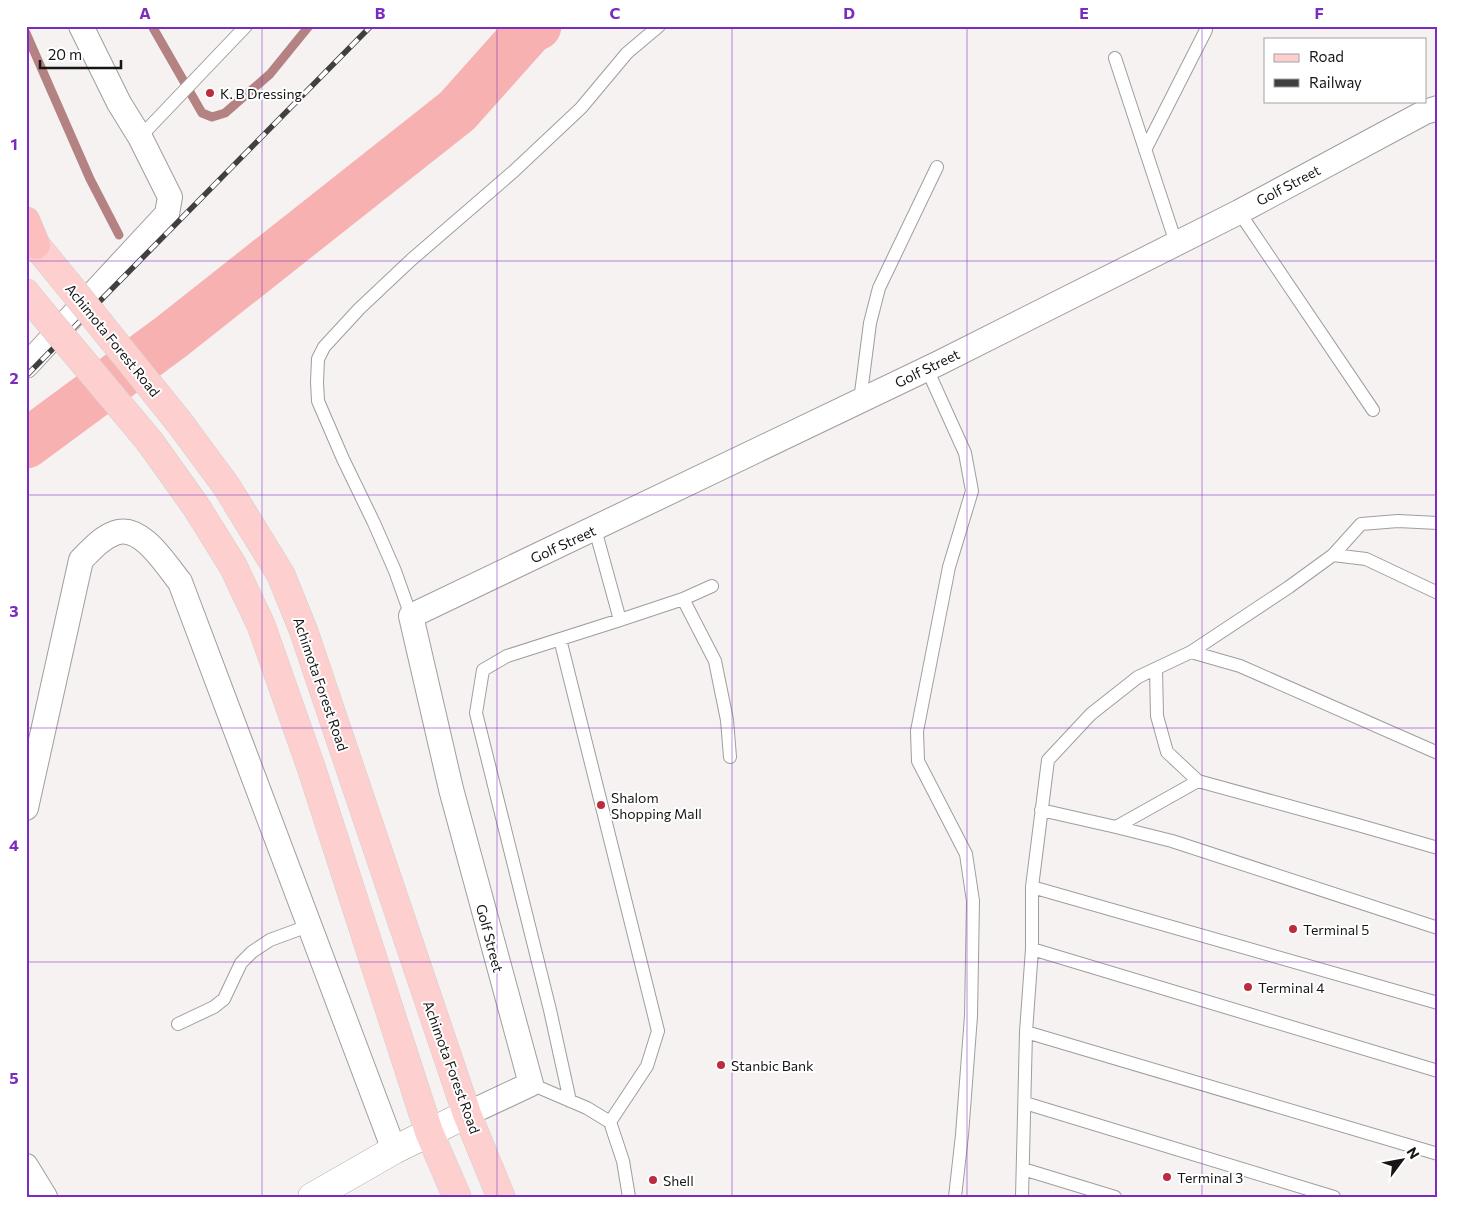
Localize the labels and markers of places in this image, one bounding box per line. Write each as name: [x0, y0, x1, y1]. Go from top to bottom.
place label: K. B Dressing: [220, 85, 302, 102]
marker: K. B Dressing: [204, 87, 216, 99]
place label: Shalom Shopping Mall: [611, 789, 702, 822]
marker: Shalom Shopping Mall: [595, 799, 607, 811]
place label: Terminal 5: [1303, 921, 1369, 938]
marker: Terminal 5: [1287, 923, 1299, 935]
place label: Terminal 4: [1258, 979, 1325, 996]
marker: Terminal 4: [1242, 981, 1254, 993]
place label: Stanbic Bank: [731, 1057, 814, 1074]
marker: Stanbic Bank: [715, 1059, 727, 1071]
place label: Terminal 3: [1177, 1169, 1243, 1186]
marker: Terminal 3: [1161, 1171, 1173, 1183]
place label: Shell: [663, 1172, 694, 1189]
marker: Shell: [647, 1174, 659, 1186]

